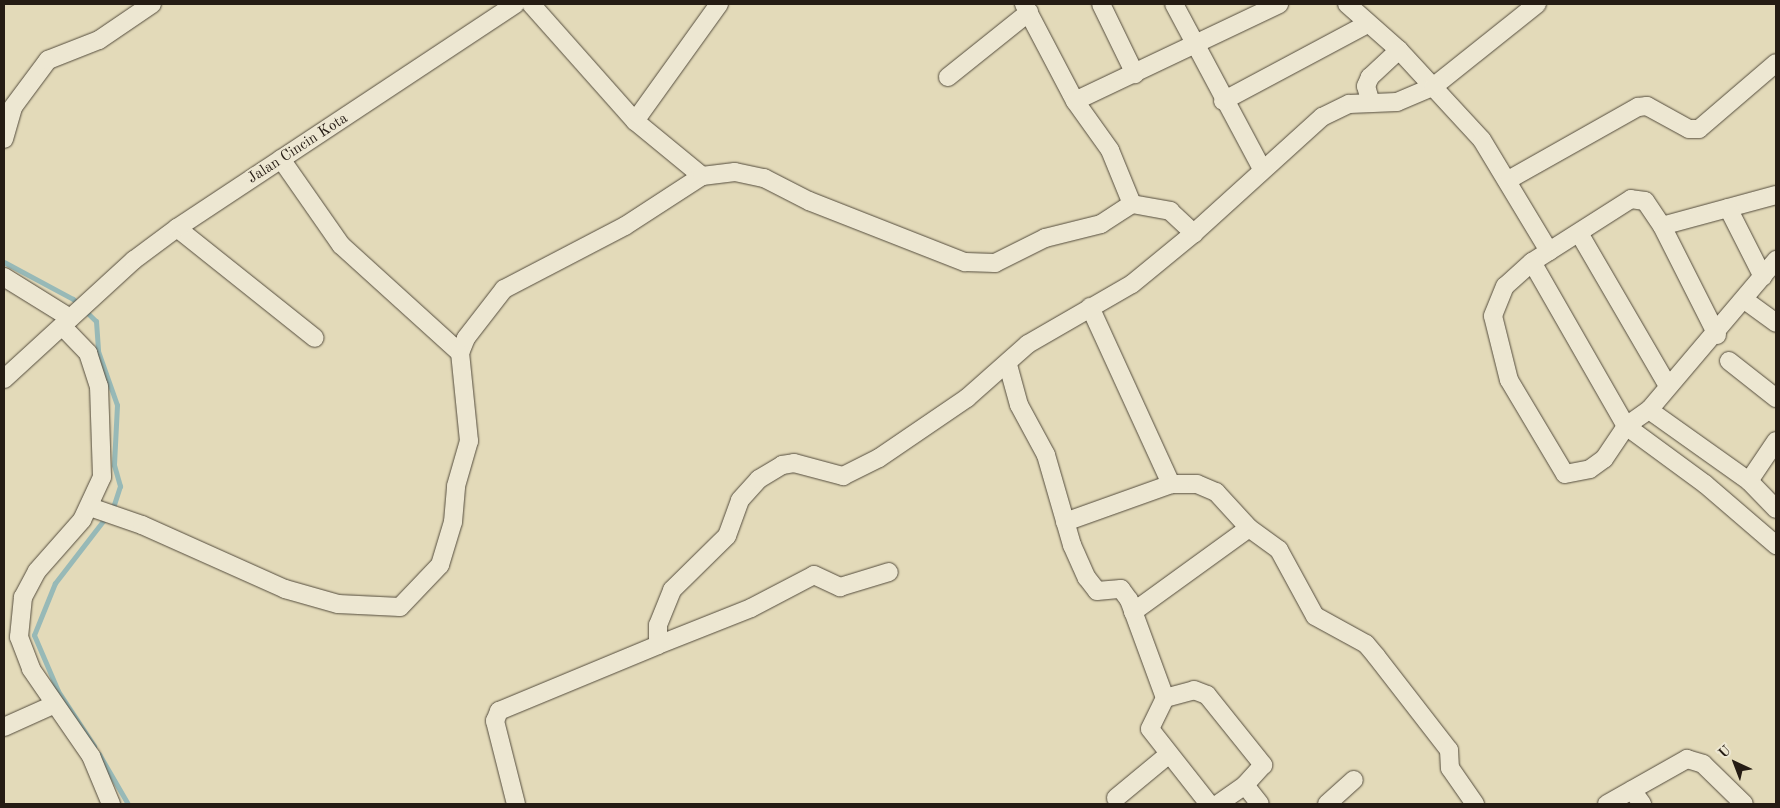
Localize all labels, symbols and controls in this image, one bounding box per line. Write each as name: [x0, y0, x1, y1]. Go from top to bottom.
street label: Jalan Cincin Kota: [245, 110, 351, 188]
north arrow: [1710, 738, 1760, 788]
text: U: [1716, 743, 1734, 761]

